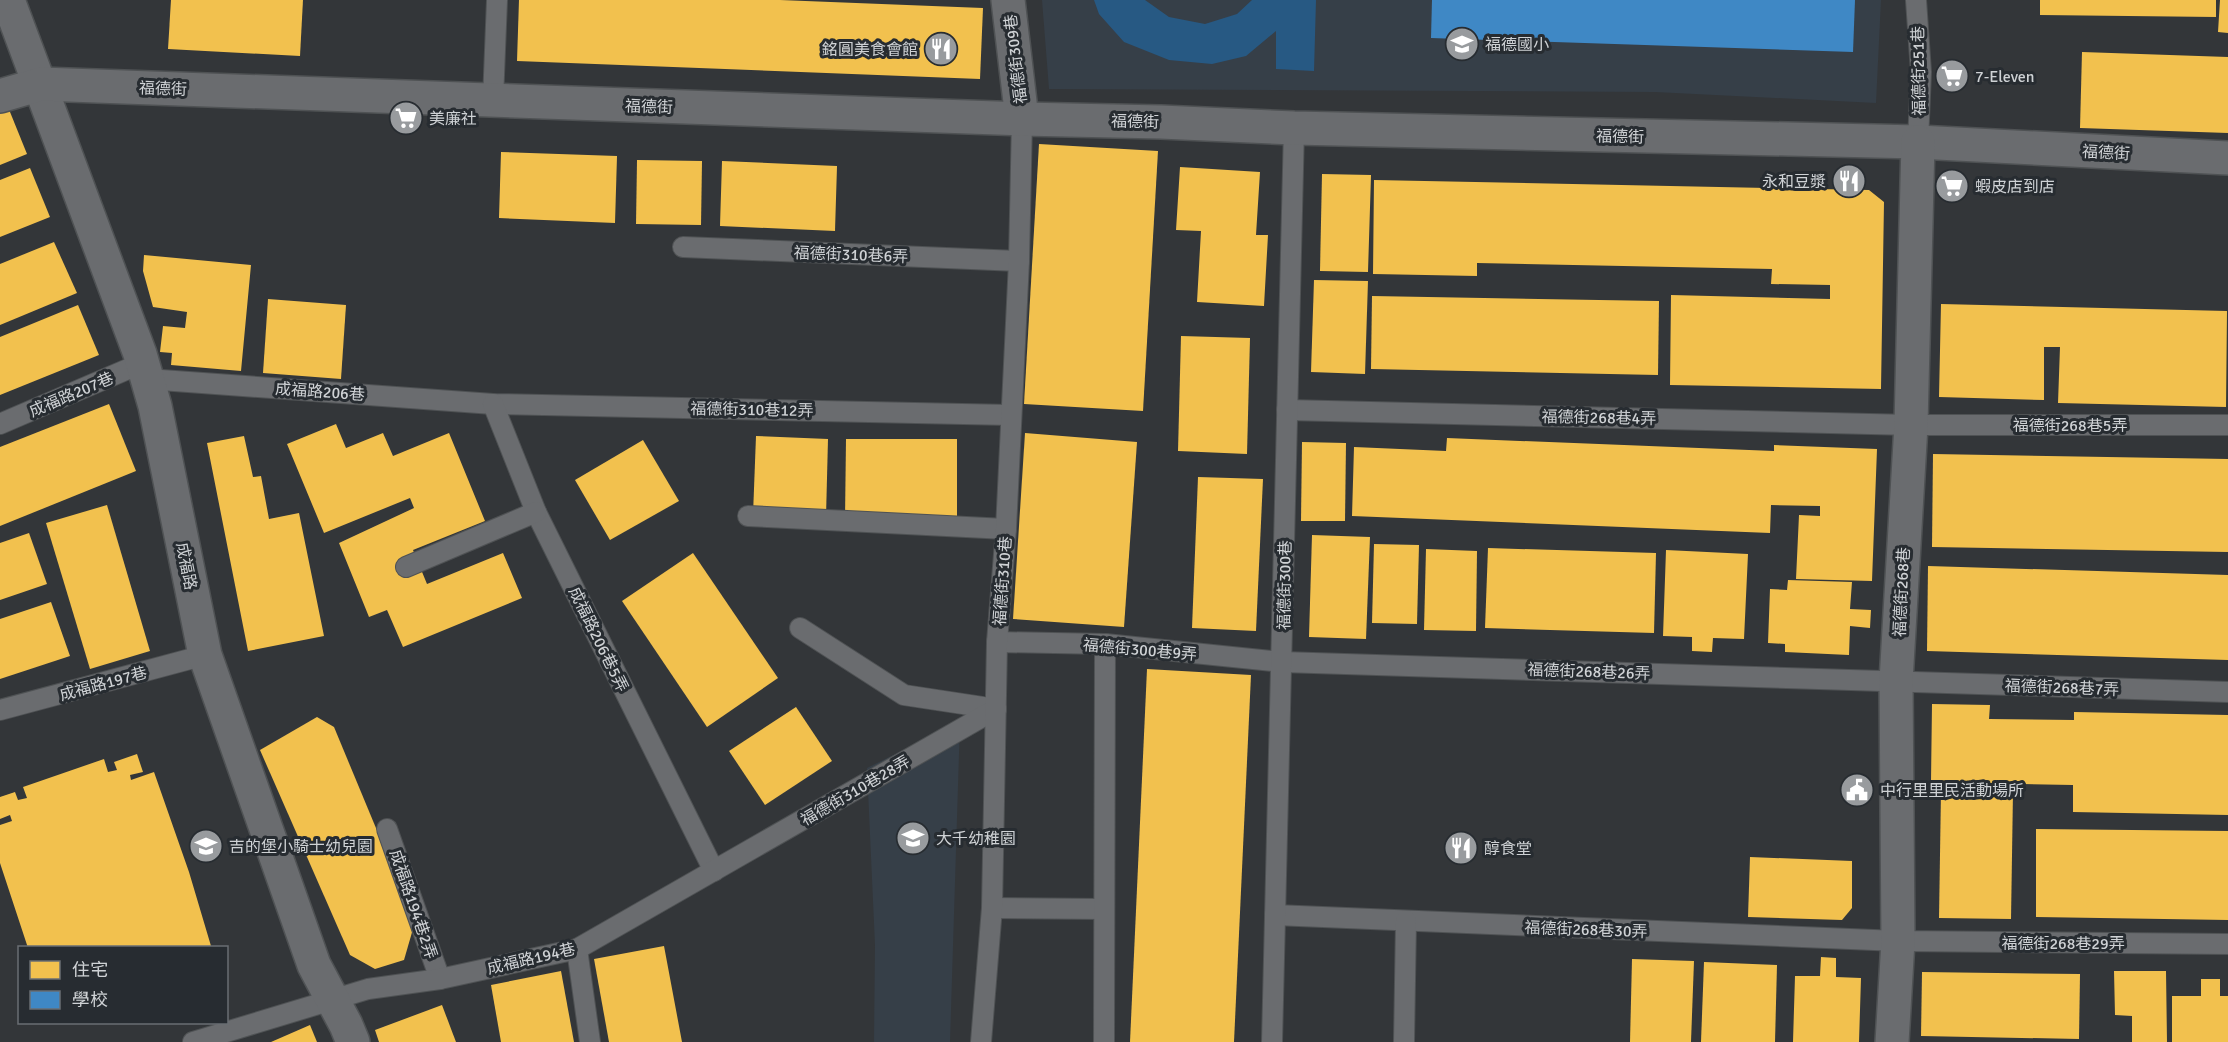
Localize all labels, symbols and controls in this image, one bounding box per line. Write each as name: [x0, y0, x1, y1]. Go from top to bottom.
street label: 福德街309巷: [1001, 13, 1031, 105]
school or university icon: 福德國小: [1444, 26, 1480, 62]
street label: 福德街251巷: [1908, 26, 1930, 116]
restaurant icon: 銘圓美食會館: [923, 31, 959, 67]
place label: 福德國小: [1485, 35, 1549, 55]
place label: 銘圓美食會館: [822, 40, 918, 60]
supermarket icon: 7-Eleven: [1934, 58, 1970, 94]
place label: 7-Eleven: [1975, 67, 2034, 87]
street label: 福德街: [139, 78, 187, 100]
street label: 福德街: [625, 96, 673, 118]
supermarket icon: 美廉社: [388, 100, 424, 136]
place label: 美廉社: [429, 109, 477, 129]
street label: 福德街: [1111, 112, 1159, 132]
street label: 福德街: [1596, 127, 1644, 147]
street label: 福德街: [2081, 142, 2130, 164]
restaurant icon: 永和豆漿: [1831, 163, 1867, 199]
supermarket icon: 蝦皮店到店: [1934, 168, 1970, 204]
place label: 永和豆漿: [1762, 172, 1826, 192]
place label: 蝦皮店到店: [1975, 177, 2055, 197]
street label: 福德街310巷6弄: [793, 243, 909, 267]
street label: 成福路207巷: [26, 368, 117, 422]
street label: 成福路206巷: [274, 379, 365, 405]
street label: 福德街310巷12弄: [690, 399, 814, 421]
street label: 福德街268巷4弄: [1542, 407, 1656, 429]
street label: 福德街268巷5弄: [2013, 416, 2127, 436]
street label: 福德街310巷: [990, 536, 1016, 627]
street label: 福德街300巷: [1274, 540, 1296, 630]
street label: 成福路: [172, 541, 200, 592]
street label: 福德街268巷: [1890, 547, 1914, 637]
street label: 成福路206巷5弄: [564, 584, 632, 695]
street label: 福德街300巷9弄: [1082, 635, 1198, 665]
street label: 福德街268巷26弄: [1527, 660, 1651, 684]
street label: 成福路197巷: [57, 663, 149, 705]
street label: 福德街268巷7弄: [2004, 676, 2120, 700]
street label: 福德街310巷28弄: [797, 751, 914, 830]
public building icon: 中行里里民活動場所: [1839, 772, 1875, 808]
place label: 中行里里民活動場所: [1880, 781, 2024, 801]
school or university icon: 大千幼稚園: [895, 820, 931, 856]
school or university icon: 吉的堡小騎士幼兒園: [188, 828, 224, 864]
place label: 大千幼稚園: [936, 829, 1016, 849]
restaurant icon: 醇食堂: [1443, 830, 1479, 866]
place label: 吉的堡小騎士幼兒園: [229, 837, 373, 857]
place label: 醇食堂: [1484, 839, 1532, 859]
street label: 成福路194巷2弄: [385, 847, 441, 962]
street label: 福德街268巷30弄: [1524, 918, 1648, 942]
street label: 福德街268巷29弄: [2001, 934, 2125, 954]
street label: 成福路194巷: [485, 939, 577, 979]
legend: [18, 946, 228, 1024]
text: 住宅: [72, 959, 108, 981]
text: 學校: [72, 989, 108, 1011]

